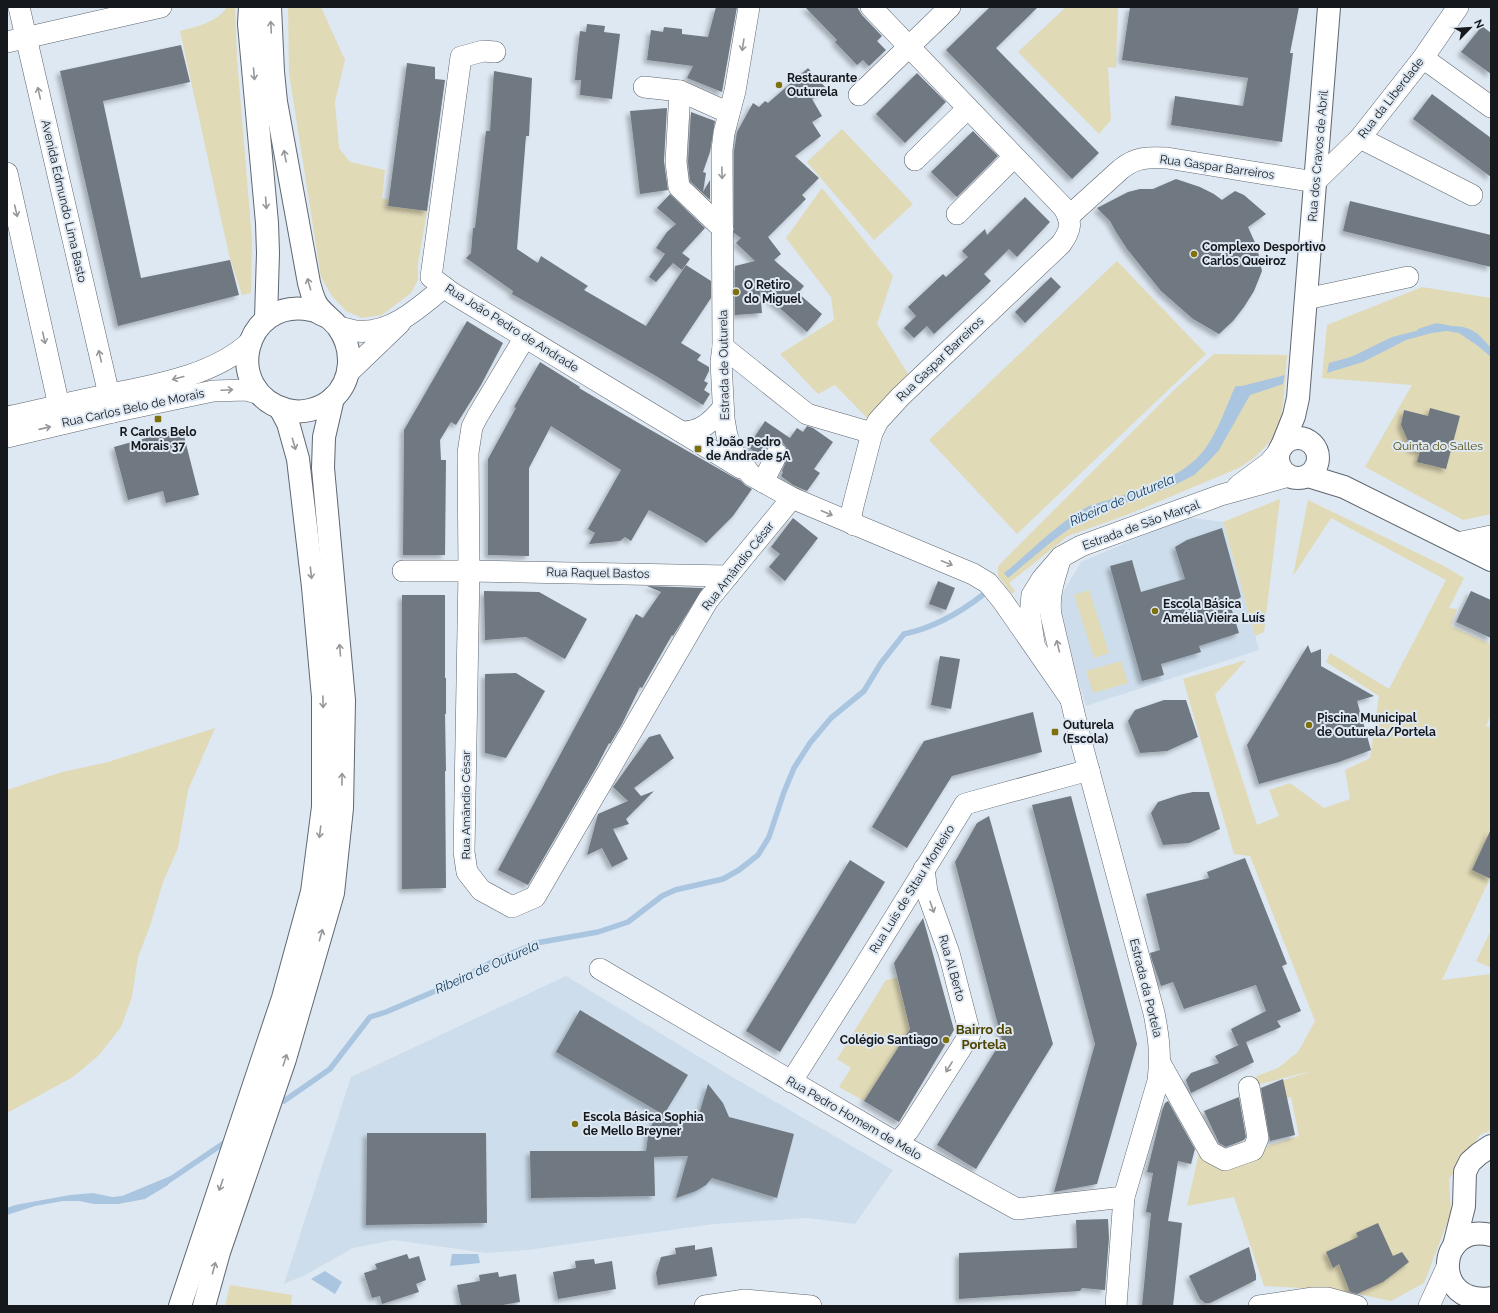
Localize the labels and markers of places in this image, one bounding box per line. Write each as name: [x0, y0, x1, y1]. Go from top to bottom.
place label: Restaurante Outurela: [787, 71, 857, 99]
marker: Restaurante Outurela: [774, 80, 784, 90]
place label: Complexo Desportivo Carlos Queiroz: [1202, 240, 1326, 268]
marker: Complexo Desportivo Carlos Queiroz: [1189, 249, 1199, 259]
place label: O Retiro do Miguel: [744, 278, 802, 306]
marker: O Retiro do Miguel: [731, 287, 741, 297]
marker: R Carlos Belo Morais 37: [153, 414, 163, 424]
place label: R Carlos Belo Morais 37: [120, 425, 196, 453]
place label: R João Pedro de Andrade 5A: [706, 435, 791, 463]
marker: R João Pedro de Andrade 5A: [693, 444, 703, 454]
place label: Escola Básica Amélia Vieira Luís: [1163, 597, 1265, 625]
marker: Escola Básica Amélia Vieira Luís: [1150, 606, 1160, 616]
place label: Piscina Municipal de Outurela/Portela: [1317, 711, 1436, 739]
place label: Outurela (Escola): [1063, 718, 1114, 746]
marker: Piscina Municipal de Outurela/Portela: [1304, 720, 1314, 730]
marker: Outurela (Escola): [1050, 727, 1060, 737]
place label: Colégio Santiago: [840, 1033, 938, 1047]
marker: Colégio Santiago: [941, 1035, 951, 1045]
place label: Escola Básica Sophia de Mello Breyner: [583, 1110, 704, 1138]
marker: Escola Básica Sophia de Mello Breyner: [570, 1119, 580, 1129]

